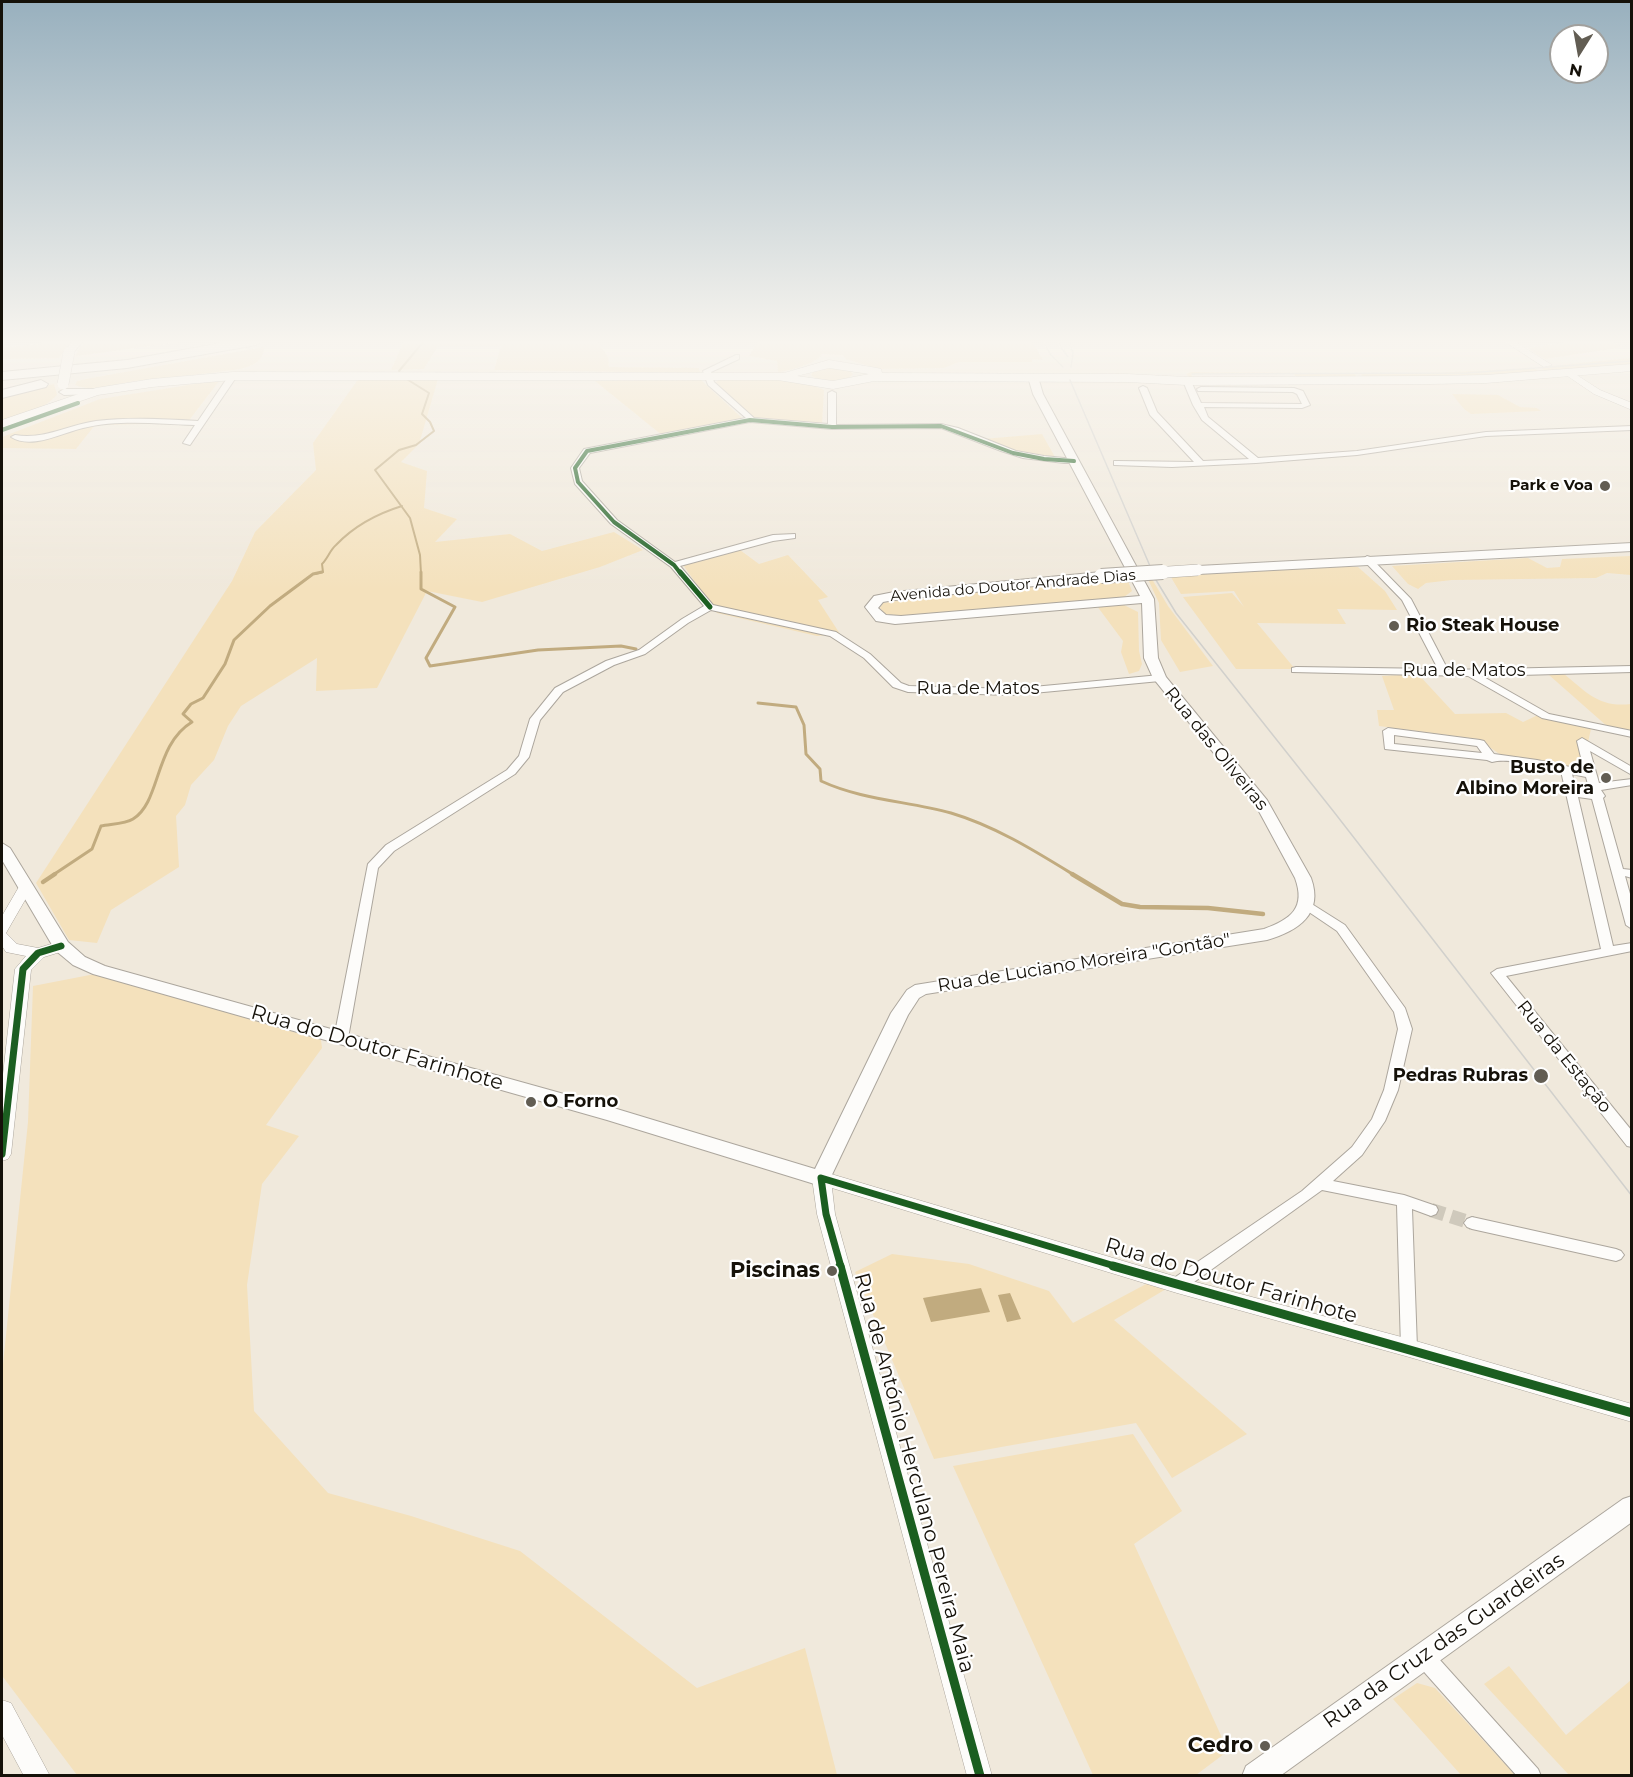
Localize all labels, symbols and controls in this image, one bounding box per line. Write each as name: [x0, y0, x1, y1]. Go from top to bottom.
north arrow: [1549, 24, 1609, 84]
text: N: [1568, 60, 1584, 81]
place label: Park e Voa: [1509, 477, 1593, 495]
marker: Park e Voa: [1598, 479, 1612, 493]
street label: Avenida do Doutor Andrade Dias: [890, 566, 1136, 606]
place label: Rio Steak House: [1406, 615, 1559, 637]
marker: Rio Steak House: [1387, 619, 1401, 633]
street label: Rua de Matos: [1402, 660, 1526, 682]
street label: Rua de Matos: [916, 678, 1040, 700]
street label: Rua das Oliveiras: [1160, 683, 1272, 815]
place label: Busto de Albino Moreira: [1456, 757, 1594, 800]
marker: Busto de Albino Moreira: [1599, 771, 1613, 785]
street label: Rua de Luciano Moreira "Gontão": [936, 929, 1232, 997]
street label: Rua da Estação: [1512, 996, 1616, 1118]
street label: Rua do Doutor Farinhote: [248, 1000, 506, 1096]
place label: Pedras Rubras: [1393, 1065, 1528, 1087]
marker: Pedras Rubras: [1532, 1067, 1550, 1085]
place label: O Forno: [543, 1091, 618, 1113]
marker: O Forno: [524, 1095, 538, 1109]
street label: Rua do Doutor Farinhote: [1102, 1233, 1360, 1329]
place label: Piscinas: [730, 1258, 820, 1284]
marker: Piscinas: [825, 1264, 839, 1278]
street label: Rua de António Herculano Pereira Maia: [848, 1270, 980, 1676]
street label: Rua da Cruz das Guardeiras: [1318, 1548, 1570, 1734]
place label: Cedro: [1188, 1733, 1253, 1759]
marker: Cedro: [1258, 1739, 1272, 1753]

